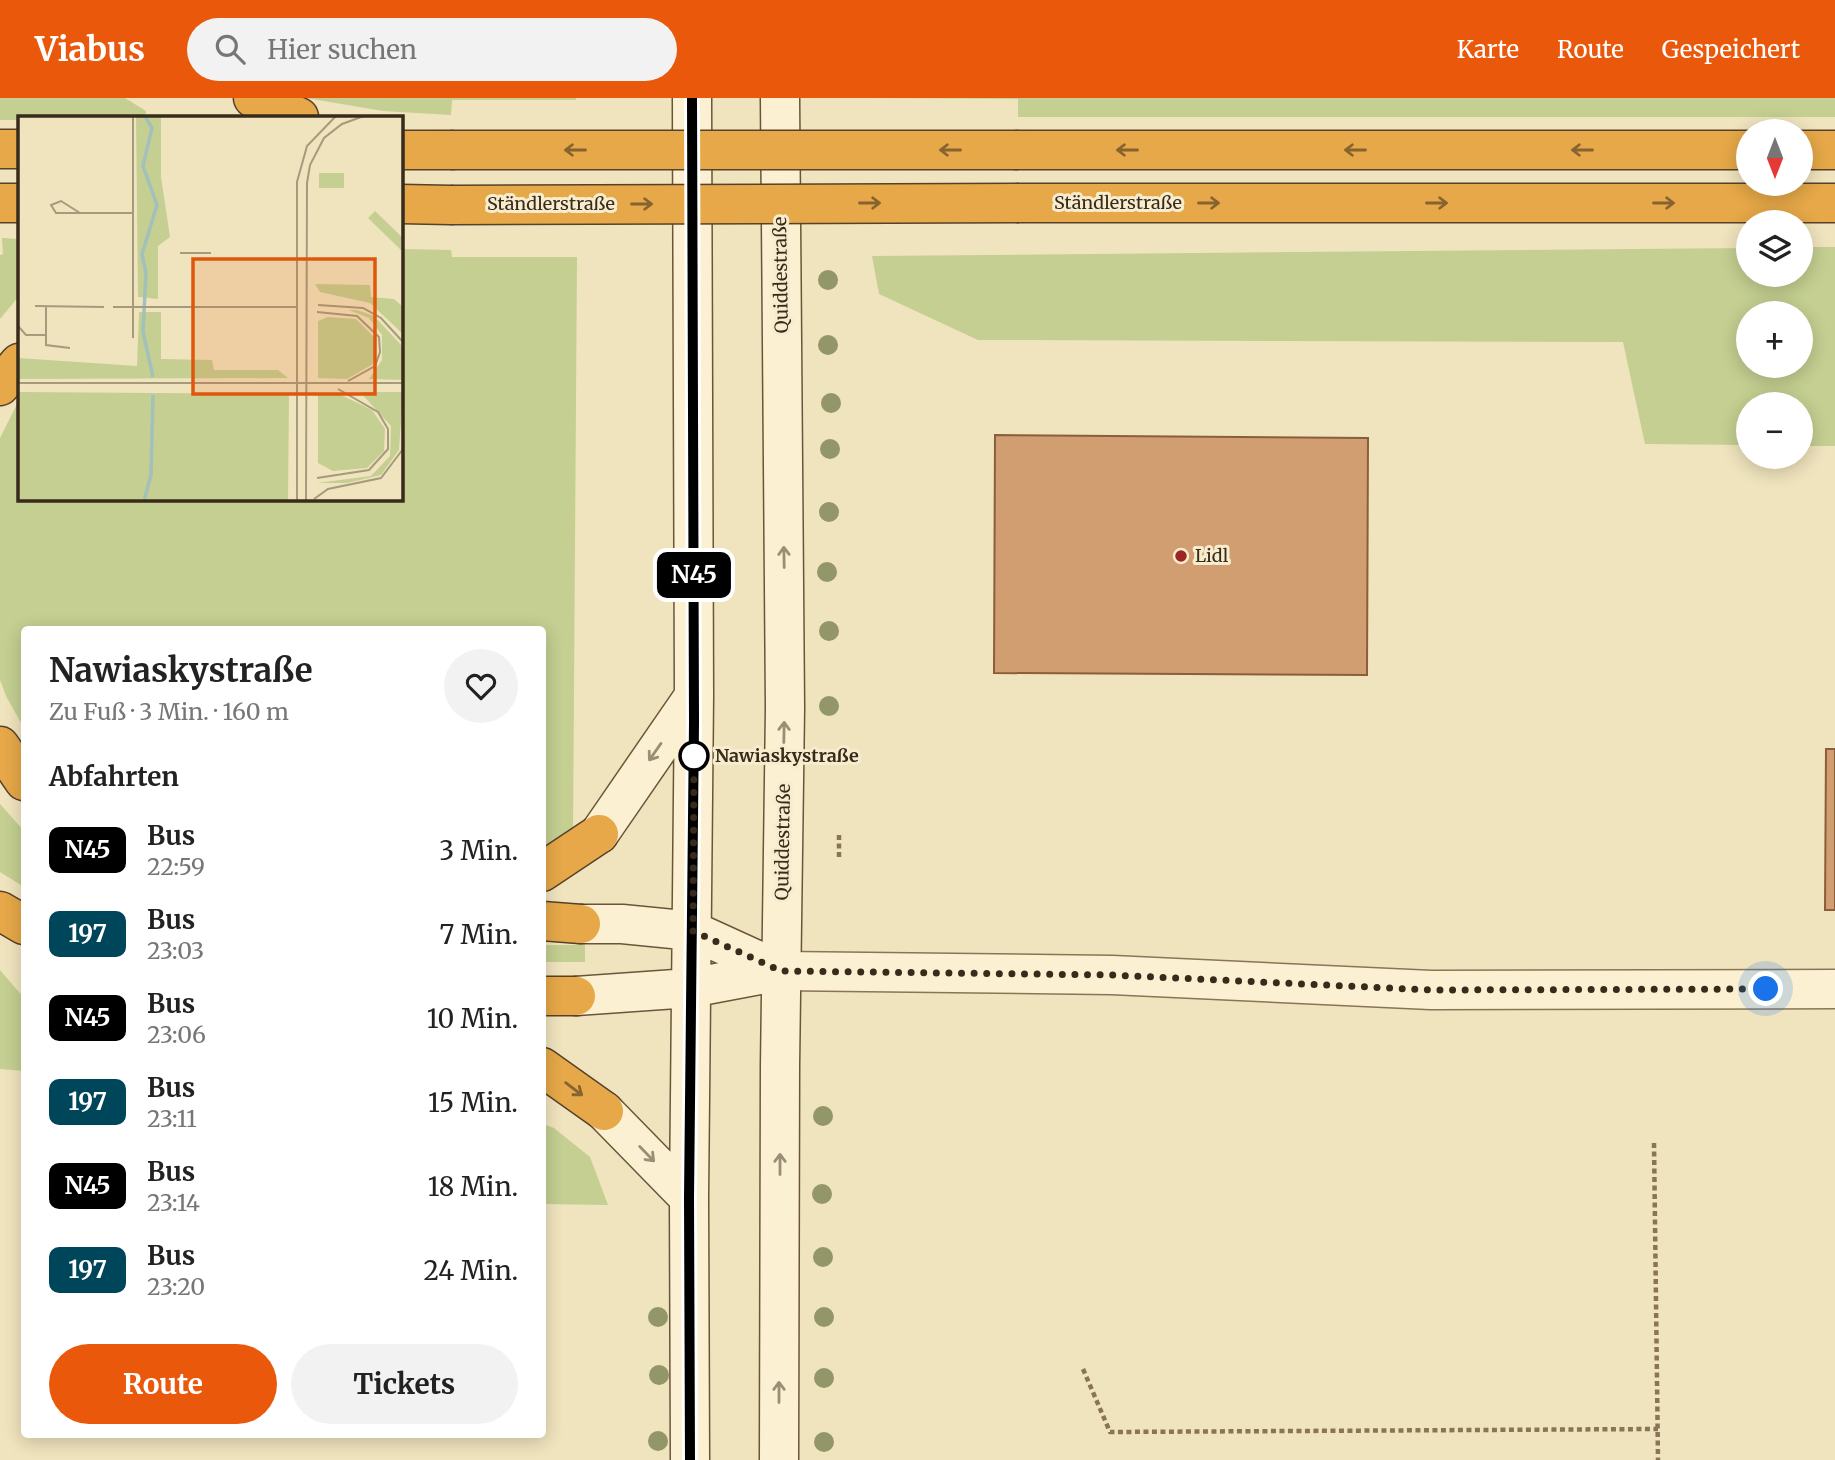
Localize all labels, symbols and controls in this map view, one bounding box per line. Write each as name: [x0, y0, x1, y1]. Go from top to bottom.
search box: [187, 18, 677, 81]
text: Viabus: [35, 29, 145, 70]
icon: search: [211, 30, 249, 68]
text: Hier suchen: [267, 33, 417, 66]
text: Karte: [1457, 34, 1519, 65]
text: Route: [1557, 34, 1624, 65]
text: Gespeichert: [1662, 34, 1800, 65]
inset map: [18, 116, 402, 500]
north arrow: [1736, 119, 1813, 196]
map controls: [1736, 119, 1813, 469]
one-way arrow: [564, 143, 587, 157]
one-way arrow: [939, 143, 962, 157]
one-way arrow: [1116, 143, 1139, 157]
one-way arrow: [1343, 143, 1366, 157]
one-way arrow: [1571, 143, 1594, 157]
street label: Ständlerstraße: [1054, 191, 1182, 214]
street label: Ständlerstraße: [487, 192, 615, 215]
one-way arrow: [858, 196, 881, 210]
one-way arrow: [1198, 196, 1221, 210]
one-way arrow: [1425, 196, 1448, 210]
one-way arrow: [1653, 196, 1676, 210]
one-way arrow: [630, 197, 653, 211]
button: layers: [1736, 210, 1813, 287]
street label: Quiddestraße: [768, 216, 793, 334]
button: +: [1736, 301, 1813, 378]
button: −: [1736, 392, 1813, 469]
place label: Lidl: [1195, 544, 1229, 567]
one-way arrow: [777, 545, 790, 568]
marker: Lidl: [1173, 548, 1189, 564]
line badge: N45: [654, 552, 734, 598]
text: N45: [671, 559, 717, 590]
button: heart: [444, 649, 518, 723]
text: Nawiaskystraße: [49, 650, 313, 691]
text: Zu Fuß · 3 Min. · 160 m: [49, 697, 289, 726]
one-way arrow: [778, 720, 791, 743]
marker: Nawiaskystraße: [679, 741, 709, 771]
one-way arrow: [648, 742, 662, 762]
place label: Nawiaskystraße: [715, 744, 859, 767]
text: Abfahrten: [49, 760, 179, 793]
street label: Quiddestraße: [770, 783, 795, 901]
text: Bus: [147, 819, 195, 852]
text: N45: [64, 834, 111, 865]
text: 3 Min.: [439, 834, 518, 867]
text: 22:59: [147, 852, 205, 881]
text: Bus: [147, 903, 195, 936]
text: 197: [68, 918, 107, 949]
text: 7 Min.: [439, 918, 518, 951]
text: 23:03: [147, 936, 204, 965]
your location: [1748, 971, 1783, 1006]
text: Bus: [147, 987, 195, 1020]
text: N45: [64, 1002, 111, 1033]
text: 10 Min.: [427, 1002, 518, 1035]
text: 23:06: [147, 1020, 206, 1049]
text: Bus: [147, 1071, 195, 1104]
one-way arrow: [564, 1081, 582, 1096]
text: 197: [68, 1086, 107, 1117]
text: 15 Min.: [428, 1086, 518, 1119]
text: 23:11: [147, 1104, 197, 1133]
one-way arrow: [638, 1145, 655, 1162]
one-way arrow: [773, 1153, 787, 1176]
text: Bus: [147, 1155, 195, 1188]
text: N45: [64, 1170, 111, 1201]
text: 18 Min.: [428, 1170, 518, 1203]
text: 23:14: [147, 1188, 200, 1217]
text: Bus: [147, 1239, 195, 1272]
text: 197: [68, 1254, 107, 1285]
text: 24 Min.: [424, 1254, 518, 1287]
text: 23:20: [147, 1272, 205, 1301]
button: Route: [49, 1344, 277, 1424]
button: Tickets: [291, 1344, 518, 1424]
one-way arrow: [772, 1381, 786, 1404]

